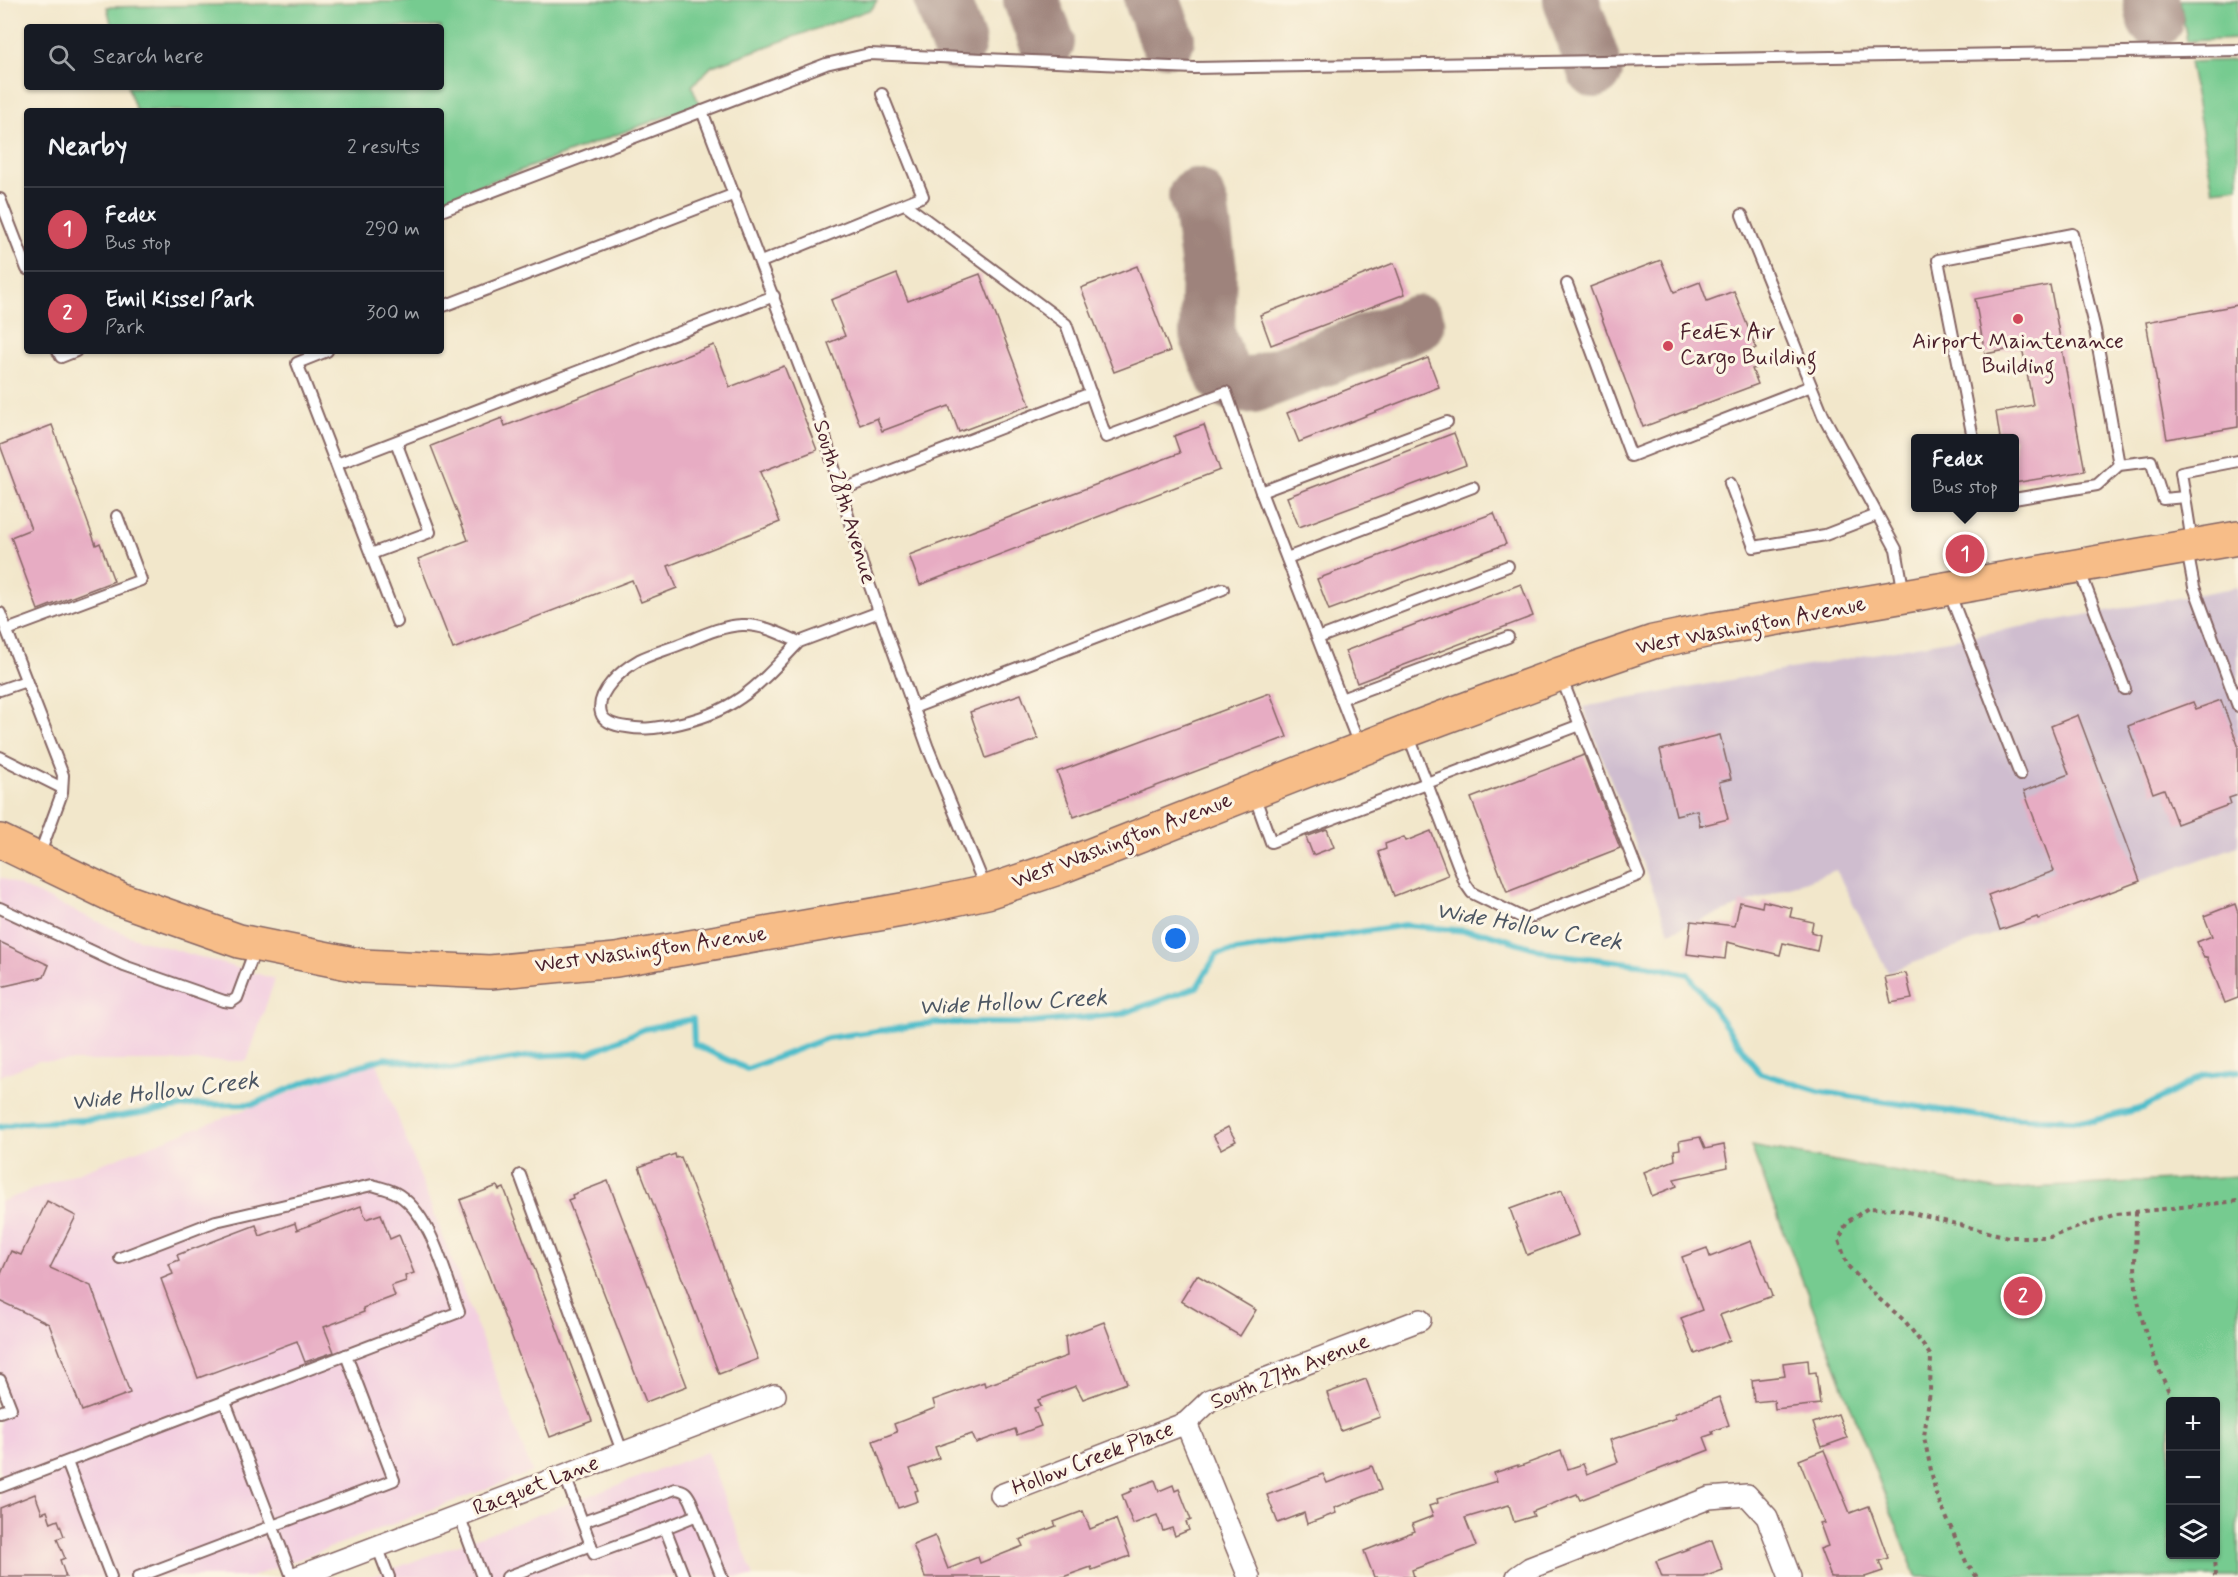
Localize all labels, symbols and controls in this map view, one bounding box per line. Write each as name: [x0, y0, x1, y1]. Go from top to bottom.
search box: [24, 24, 444, 90]
icon: search: [45, 41, 78, 74]
text: Search here: [93, 43, 204, 71]
text: Nearby: [48, 130, 127, 164]
text: 2 results: [347, 134, 420, 161]
text: Fedex: [105, 202, 156, 230]
text: 1: [63, 216, 72, 243]
text: 290 m: [365, 216, 420, 243]
text: Bus stop: [105, 230, 171, 257]
text: Emil Kissel Park: [105, 286, 254, 314]
text: 2: [63, 300, 72, 327]
text: 300 m: [366, 300, 420, 327]
marker: Airport Maintenance Building: [2011, 312, 2025, 326]
text: Park: [105, 314, 145, 341]
place label: FedEx Air Cargo Building: [1680, 319, 1817, 375]
place label: Airport Maintenance Building: [1912, 328, 2124, 384]
marker: FedEx Air Cargo Building: [1661, 339, 1675, 353]
street label: South 28th Avenue: [806, 417, 882, 588]
popup: [1911, 434, 2019, 512]
text: Fedex: [1932, 446, 1983, 474]
text: Bus stop: [1932, 474, 1998, 501]
pin: 1: [1946, 532, 1984, 576]
street label: West Washington Avenue: [1634, 590, 1869, 665]
street label: West Washington Avenue: [1008, 786, 1237, 899]
water label: Wide Hollow Creek: [1433, 895, 1625, 959]
street label: West Washington Avenue: [533, 920, 769, 983]
your location: [1161, 924, 1190, 953]
water label: Wide Hollow Creek: [918, 983, 1108, 1023]
water label: Wide Hollow Creek: [69, 1065, 261, 1119]
pin: 2: [2004, 1274, 2042, 1318]
street label: South 27th Avenue: [1206, 1327, 1374, 1417]
map controls: [2166, 1397, 2220, 1559]
button: +: [2166, 1397, 2220, 1451]
street label: Hollow Creek Place: [1008, 1415, 1178, 1503]
street label: Racquet Lane: [469, 1449, 603, 1523]
button: −: [2166, 1451, 2220, 1505]
button: layers: [2166, 1505, 2220, 1559]

